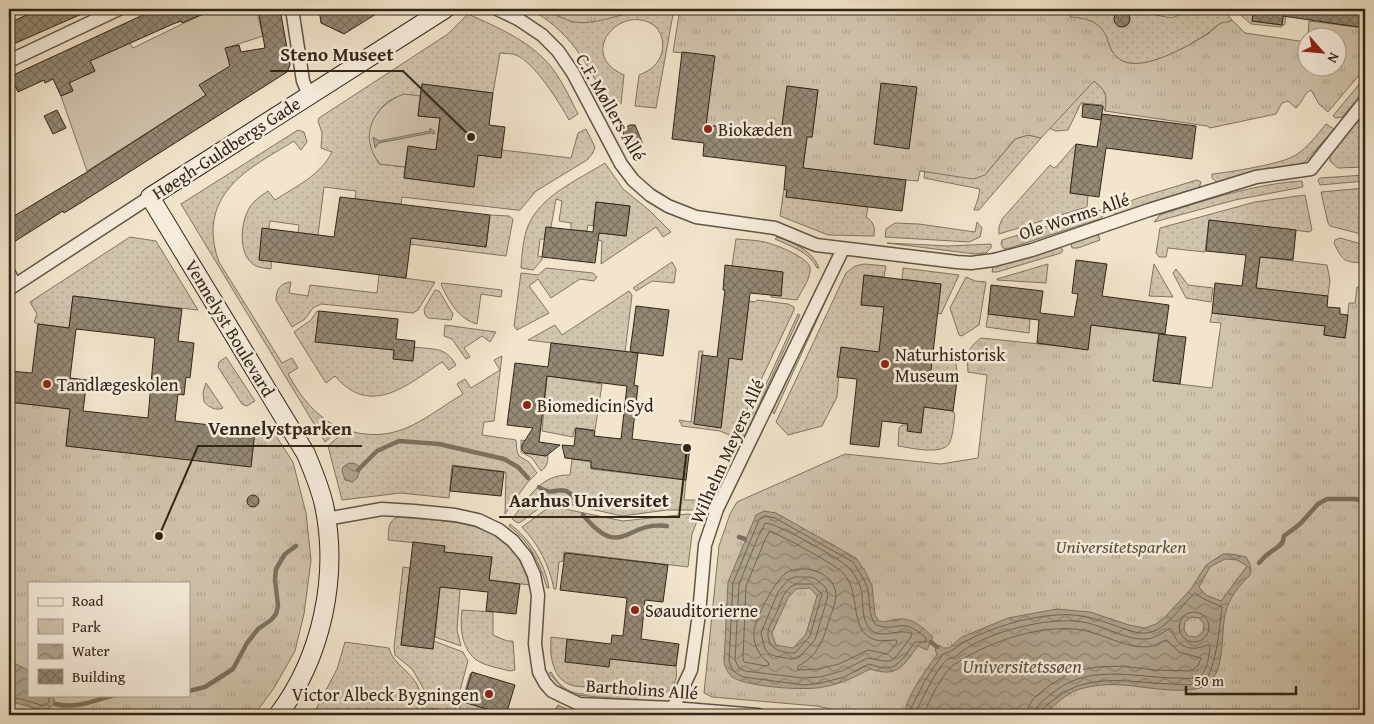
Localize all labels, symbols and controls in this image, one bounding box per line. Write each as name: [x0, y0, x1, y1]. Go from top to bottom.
north arrow: [1296, 28, 1346, 78]
callout: Steno Museet: [270, 37, 403, 71]
text: Steno Museet: [280, 40, 394, 68]
street label: C.F. Møllers Allé: [569, 48, 653, 166]
text: N: [1322, 49, 1345, 67]
street label: Høegh-Guldbergs Gade: [146, 90, 306, 206]
place label: Biokæden: [718, 116, 792, 143]
marker: Biokæden: [702, 123, 714, 135]
street label: Ole Worms Allé: [1015, 185, 1133, 247]
street label: Vennelyst Boulevard: [178, 254, 282, 402]
place label: Naturhistorisk Museum: [895, 341, 1006, 389]
marker: Naturhistorisk Museum: [879, 358, 891, 370]
place label: Tandlægeskolen: [57, 371, 178, 398]
street label: Wilhelm Meyers Allé: [683, 374, 771, 528]
marker: Tandlægeskolen: [41, 378, 53, 390]
place label: Biomedicin Syd: [537, 392, 654, 419]
marker: Biomedicin Syd: [521, 399, 533, 411]
callout: Vennelystparken: [198, 412, 362, 446]
text: Vennelystparken: [208, 414, 353, 442]
callout: Aarhus Universitet: [499, 483, 679, 517]
text: Aarhus Universitet: [509, 486, 670, 514]
park label: Universitetsparken: [1056, 533, 1186, 560]
legend: [28, 582, 190, 696]
text: Road: [72, 590, 103, 611]
place label: Søauditorierne: [645, 597, 758, 624]
marker: Søauditorierne: [629, 604, 641, 616]
text: Park: [72, 616, 101, 637]
text: Water: [72, 640, 110, 661]
water label: Universitetssøen: [962, 652, 1082, 680]
scale bar: [1186, 664, 1296, 696]
text: Building: [72, 666, 126, 687]
text: 50 m: [1194, 670, 1225, 691]
street label: Bartholins Allé: [585, 672, 699, 706]
place label: Victor Albeck Bygningen: [292, 681, 479, 708]
marker: Victor Albeck Bygningen: [483, 688, 495, 700]

